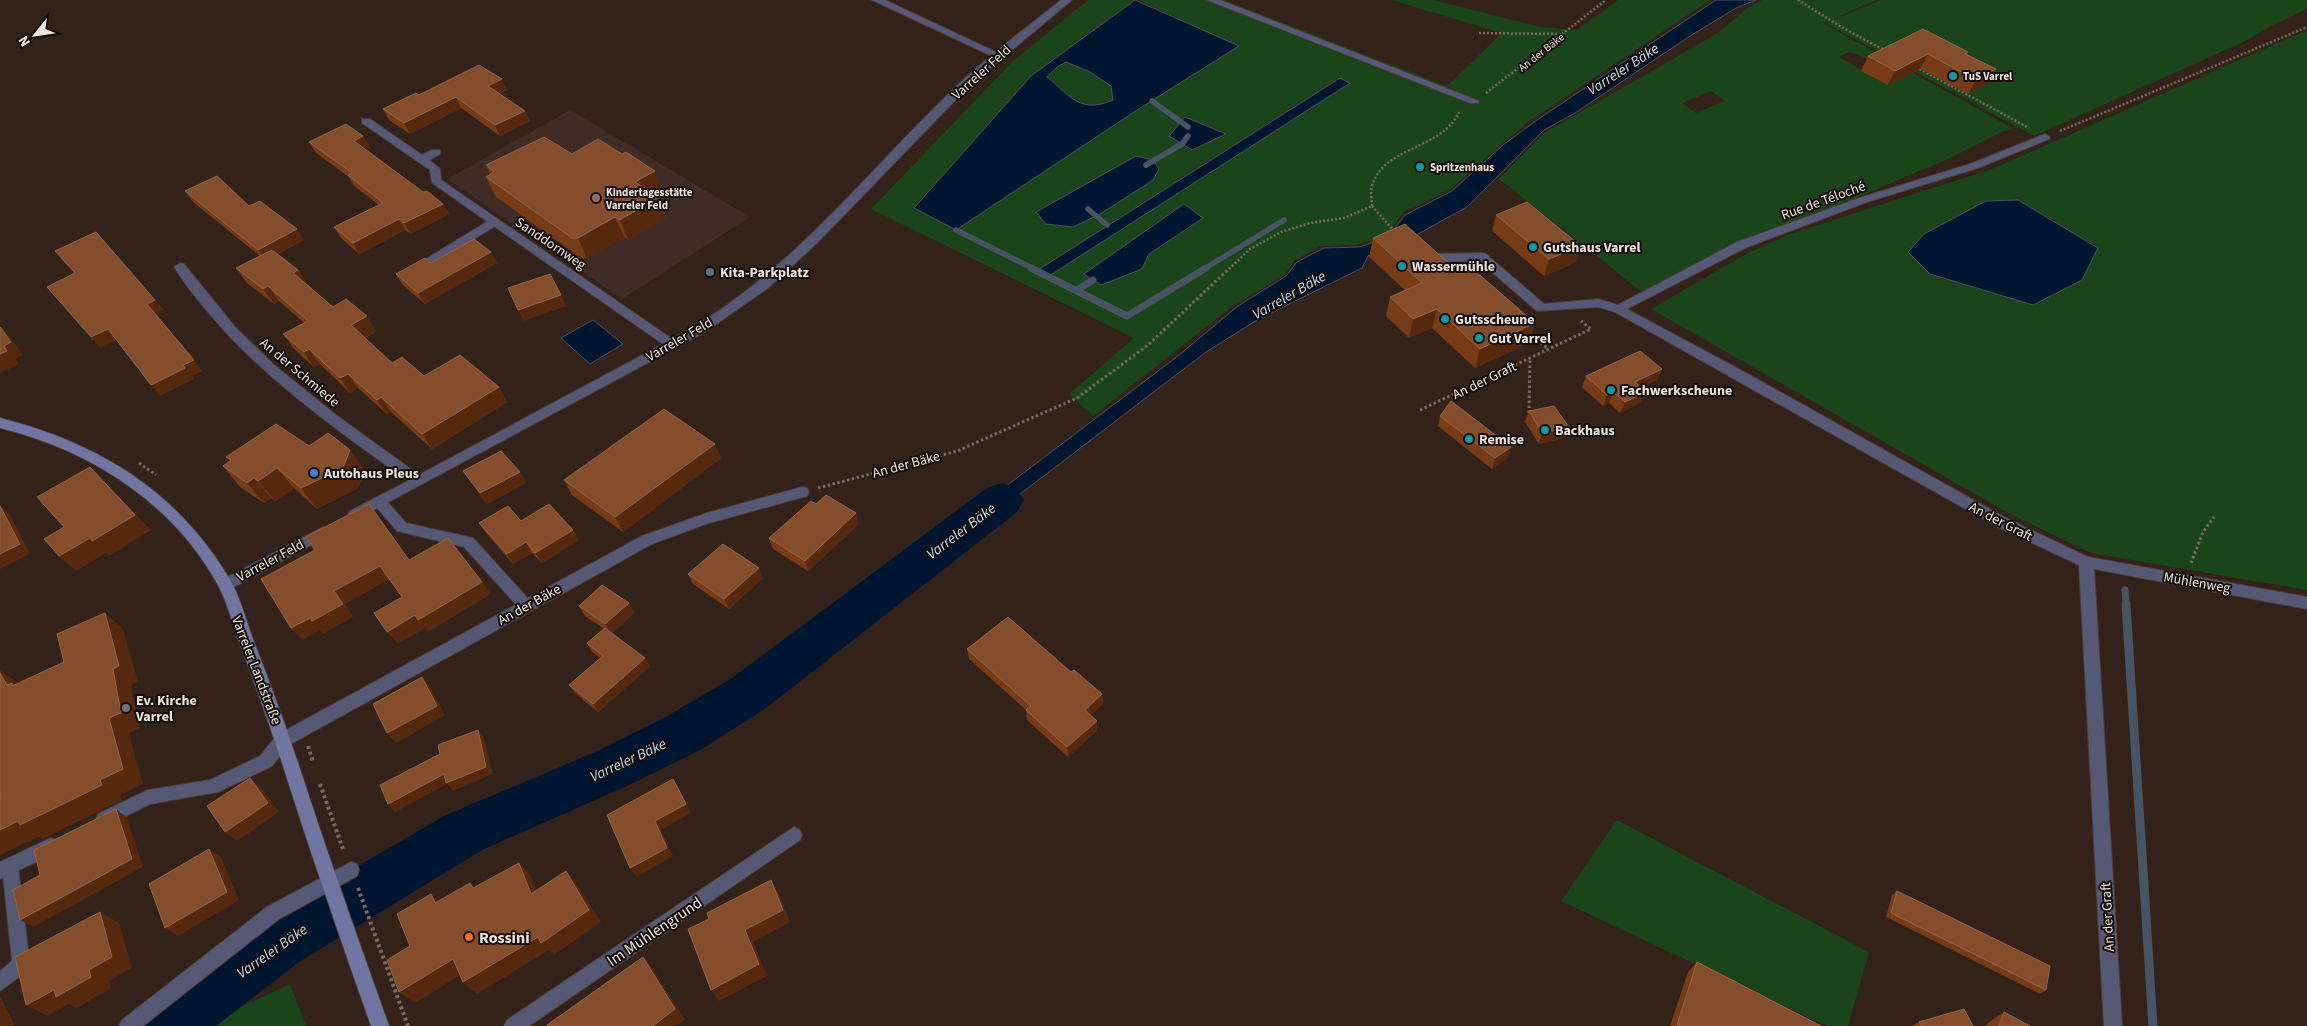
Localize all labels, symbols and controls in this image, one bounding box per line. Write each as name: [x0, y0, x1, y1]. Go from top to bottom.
north arrow: [10, 10, 60, 60]
street label: An der Bäke: [1515, 29, 1568, 75]
text: N: [14, 32, 36, 50]
water label: Varreler Bäke: [1583, 38, 1663, 101]
street label: Varreler Feld: [948, 41, 1016, 105]
place label: TuS Varrel: [1963, 69, 2013, 84]
marker: TuS Varrel: [1947, 70, 1959, 82]
place label: Spritzenhaus: [1430, 160, 1494, 175]
marker: Spritzenhaus: [1414, 161, 1426, 173]
street label: Rue de Téloché: [1778, 176, 1868, 225]
place label: Kindertagesstätte Varreler Feld: [605, 185, 693, 213]
marker: Kindertagesstätte Varreler Feld: [590, 192, 602, 204]
street label: Sanddornweg: [511, 213, 590, 275]
place label: Gutshaus Varrel: [1543, 238, 1641, 258]
marker: Gutshaus Varrel: [1527, 241, 1539, 253]
place label: Wassermühle: [1412, 257, 1495, 277]
marker: Wassermühle: [1396, 260, 1408, 272]
place label: Kita-Parkplatz: [720, 263, 810, 283]
marker: Kita-Parkplatz: [704, 266, 716, 278]
water label: Varreler Bäke: [1248, 266, 1330, 325]
place label: Gutsscheune: [1455, 310, 1535, 330]
street label: Varreler Feld: [643, 313, 716, 367]
marker: Gutsscheune: [1439, 313, 1451, 325]
place label: Gut Varrel: [1489, 329, 1551, 349]
marker: Gut Varrel: [1473, 332, 1485, 344]
street label: An der Schmiede: [255, 333, 344, 412]
street label: An der Graft: [1449, 356, 1520, 405]
place label: Fachwerkscheune: [1621, 381, 1732, 401]
marker: Fachwerkscheune: [1605, 384, 1617, 396]
place label: Backhaus: [1555, 421, 1615, 441]
marker: Backhaus: [1539, 424, 1551, 436]
place label: Remise: [1479, 430, 1524, 450]
marker: Remise: [1463, 433, 1475, 445]
street label: An der Bäke: [870, 446, 942, 484]
place label: Autohaus Pleus: [323, 464, 419, 484]
marker: Autohaus Pleus: [308, 467, 320, 479]
street label: An der Graft: [1965, 497, 2036, 547]
water label: Varreler Bäke: [922, 498, 1000, 564]
street label: Varreler Feld: [233, 535, 308, 587]
street label: Mühlenweg: [2162, 567, 2232, 599]
street label: An der Bäke: [494, 579, 565, 630]
street label: Varreler Landstraße: [226, 613, 286, 728]
place label: Ev. Kirche Varrel: [135, 691, 197, 727]
marker: Ev. Kirche Varrel: [120, 702, 132, 714]
water label: Varreler Bäke: [587, 734, 670, 787]
street label: An der Graft: [2096, 881, 2120, 952]
street label: Im Mühlengrund: [603, 892, 706, 972]
water label: Varreler Bäke: [233, 919, 312, 984]
place label: Rossini: [479, 927, 530, 949]
marker: Rossini: [463, 931, 475, 943]

